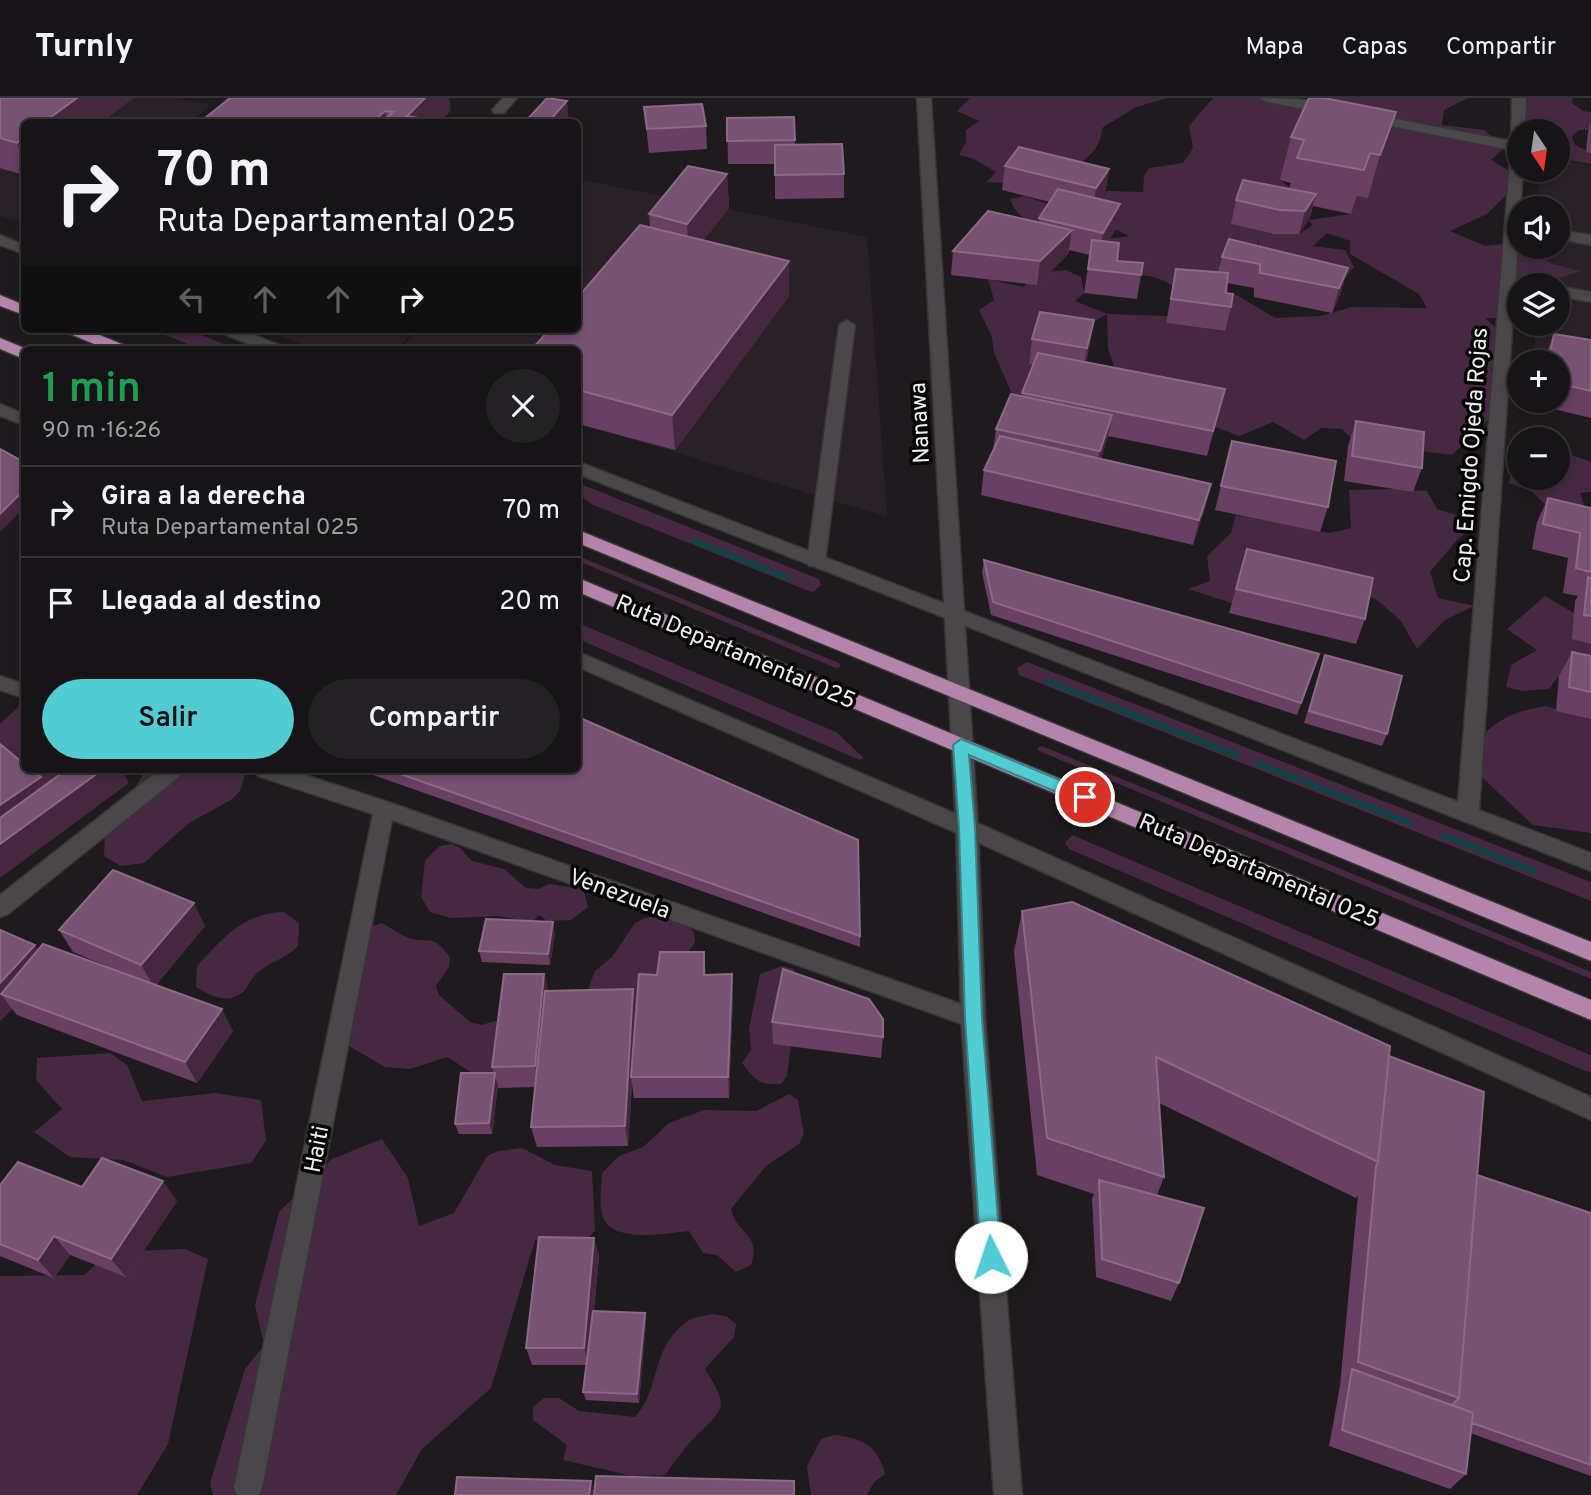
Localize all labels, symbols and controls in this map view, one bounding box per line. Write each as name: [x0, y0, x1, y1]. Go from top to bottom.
text: Turnly: [35, 27, 133, 69]
text: Mapa: [1246, 33, 1304, 63]
text: Capas: [1342, 33, 1408, 63]
text: Compartir: [1446, 33, 1556, 63]
north arrow: [1507, 119, 1570, 182]
map controls: [1507, 119, 1570, 490]
text: 70 m: [157, 142, 271, 204]
icon: right: [42, 147, 133, 238]
button: sound: [1507, 196, 1570, 259]
text: Ruta Departamental 025: [157, 203, 516, 243]
button: layers: [1507, 273, 1570, 336]
icon: left: [173, 280, 211, 318]
icon: ahead: [246, 280, 284, 318]
icon: ahead: [319, 280, 357, 318]
icon: right: [392, 280, 430, 318]
street label: Cap. Emigdo Ojeda Rojas: [1449, 327, 1496, 584]
button: +: [1507, 350, 1570, 413]
text: 1 min: [42, 364, 141, 417]
button: close: [486, 369, 560, 443]
street label: Nanawa: [905, 382, 938, 464]
text: 90 m · 16:26: [42, 417, 161, 446]
button: −: [1507, 427, 1570, 490]
text: Gira a la derecha: [101, 481, 306, 514]
icon: right: [42, 493, 80, 531]
text: 70 m: [502, 495, 560, 528]
text: Ruta Departamental 025: [101, 514, 359, 543]
icon: arrive: [42, 584, 80, 622]
text: Llegada al destino: [101, 586, 321, 619]
text: 20 m: [499, 586, 560, 619]
street label: Ruta Departamental 025: [611, 590, 859, 717]
button: Salir: [42, 679, 294, 759]
button: Compartir: [308, 679, 560, 759]
pin: [1055, 767, 1115, 827]
icon: arrive: [1066, 778, 1104, 816]
street label: Ruta Departamental 025: [1134, 809, 1382, 936]
street label: Venezuela: [564, 864, 674, 927]
street label: Haiti: [300, 1123, 337, 1176]
position arrow: [954, 1220, 1028, 1294]

